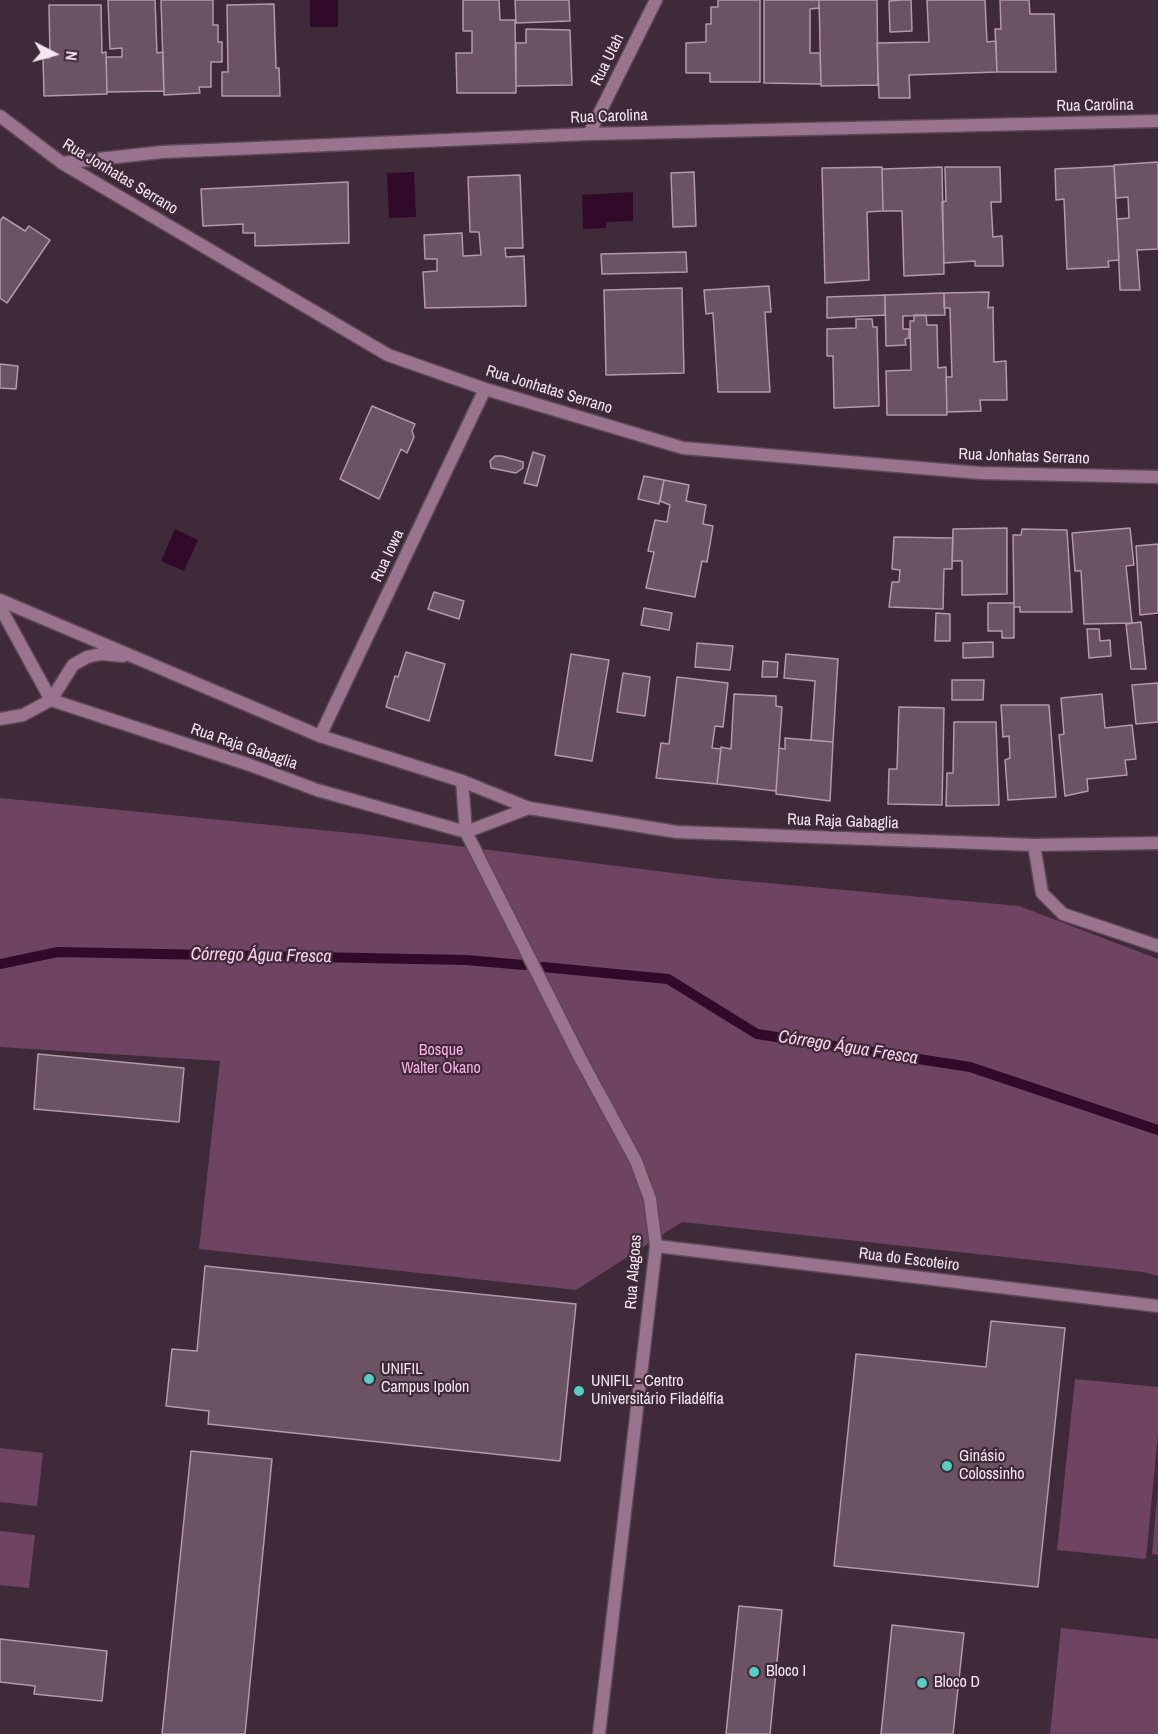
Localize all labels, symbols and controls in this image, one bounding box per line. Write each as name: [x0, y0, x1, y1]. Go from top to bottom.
north arrow: [24, 24, 84, 84]
street label: Rua Utah: [587, 31, 629, 89]
text: N: [60, 50, 83, 62]
street label: Rua Carolina: [1056, 96, 1134, 116]
street label: Rua Carolina: [570, 106, 648, 128]
street label: Rua Jonhatas Serrano: [59, 135, 181, 219]
street label: Rua Jonhatas Serrano: [483, 362, 615, 418]
street label: Rua Jonhatas Serrano: [958, 445, 1090, 469]
street label: Rua Iowa: [368, 527, 408, 585]
street label: Rua Raja Gabaglia: [188, 720, 300, 774]
street label: Rua Raja Gabaglia: [787, 810, 899, 834]
water label: Córrego Água Fresca: [190, 944, 332, 968]
water label: Córrego Água Fresca: [777, 1026, 919, 1070]
park label: Bosque Walter Okano: [401, 1041, 481, 1079]
street label: Rua Alagoas: [622, 1234, 646, 1310]
street label: Rua do Escoteiro: [858, 1244, 960, 1276]
place label: UNIFIL Campus Ipolon: [381, 1360, 469, 1398]
marker: UNIFIL Campus Ipolon: [362, 1372, 376, 1386]
place label: UNIFIL - Centro Universitário Filadélfia: [591, 1372, 724, 1410]
marker: UNIFIL - Centro Universitário Filadélfia: [572, 1384, 586, 1398]
place label: Ginásio Colossinho: [959, 1447, 1025, 1485]
marker: Ginásio Colossinho: [940, 1459, 954, 1473]
place label: Bloco I: [766, 1662, 806, 1682]
marker: Bloco I: [747, 1665, 761, 1679]
place label: Bloco D: [934, 1673, 980, 1693]
marker: Bloco D: [915, 1676, 929, 1690]

